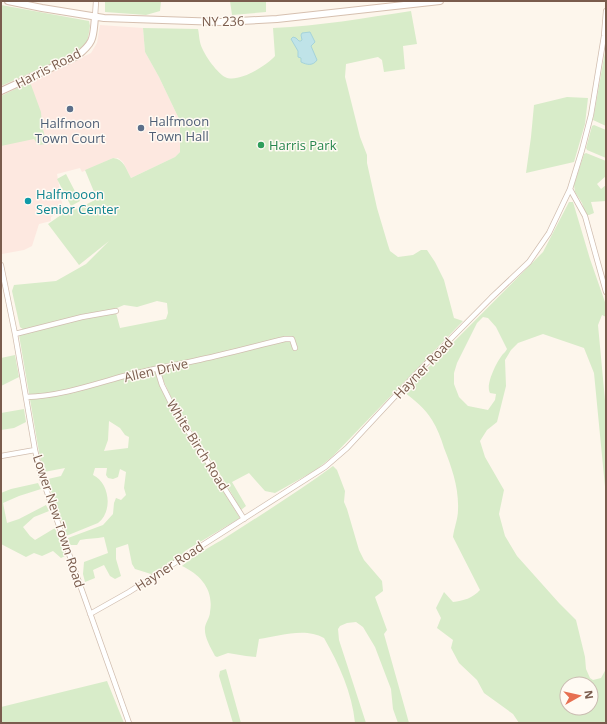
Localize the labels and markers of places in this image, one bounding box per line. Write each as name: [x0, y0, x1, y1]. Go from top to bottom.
marker: Halfmoon Town Court: [65, 104, 75, 114]
place label: Halfmoon Town Hall: [149, 112, 209, 145]
place label: Halfmoon Town Court: [35, 114, 106, 147]
marker: Halfmoon Town Hall: [136, 123, 146, 133]
place label: Harris Park: [269, 136, 337, 154]
marker: Harris Park: [256, 140, 266, 150]
place label: Halfmooon Senior Center: [36, 185, 120, 218]
marker: Halfmooon Senior Center: [23, 196, 33, 206]

